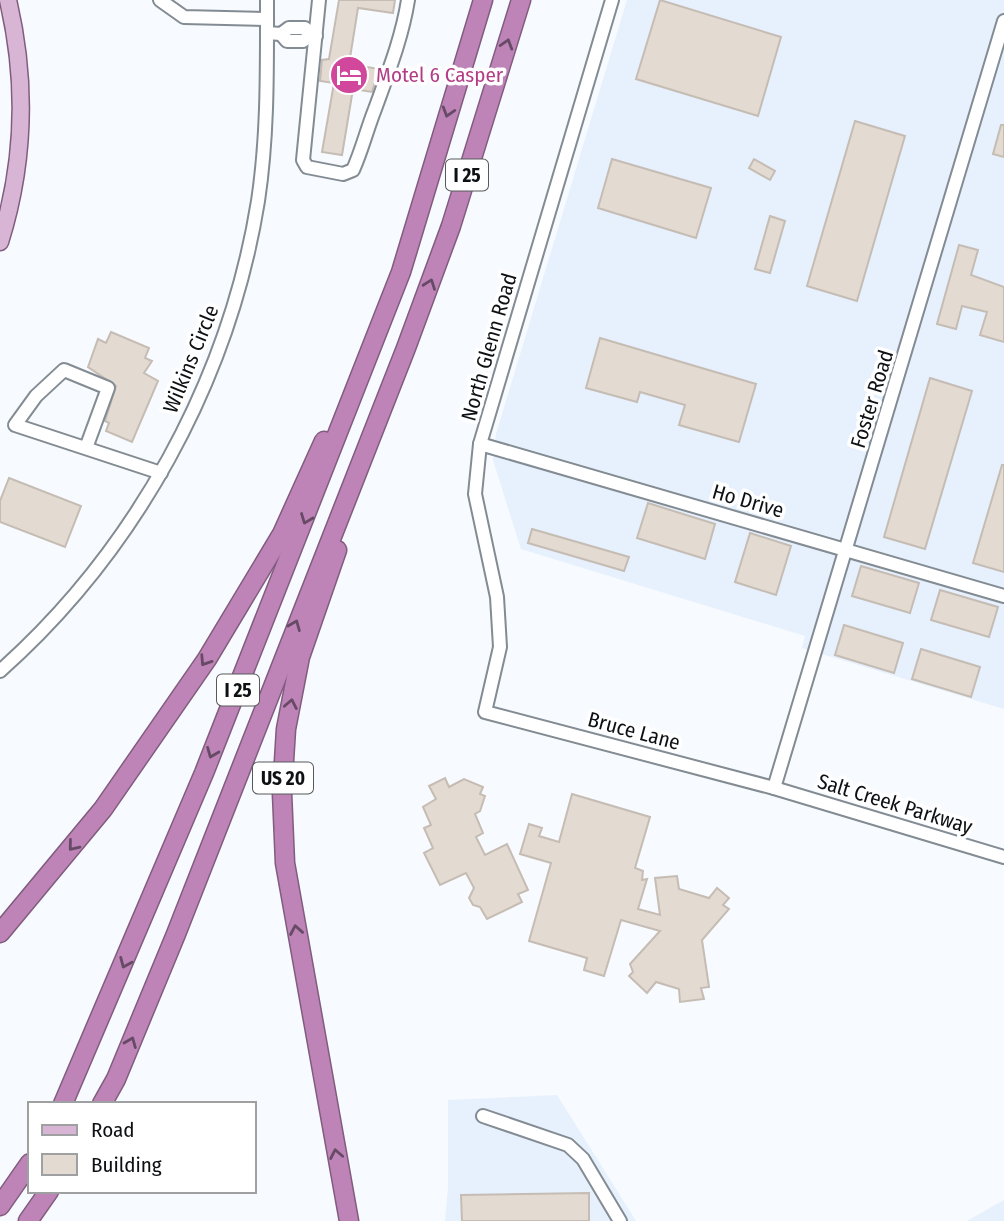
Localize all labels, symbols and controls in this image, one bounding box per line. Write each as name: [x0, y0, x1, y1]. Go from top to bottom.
one-way arrow: [499, 39, 514, 51]
hotel icon: Motel 6 Casper: [328, 54, 370, 96]
place label: Motel 6 Casper: [376, 62, 504, 88]
one-way arrow: [442, 106, 457, 118]
road number: I 25: [446, 160, 488, 190]
street label: North Glenn Road: [455, 270, 523, 424]
one-way arrow: [421, 278, 435, 290]
street label: Wilkins Circle: [158, 301, 224, 417]
street label: Foster Road: [845, 347, 899, 451]
street label: Ho Drive: [709, 478, 787, 524]
one-way arrow: [301, 512, 315, 524]
one-way arrow: [287, 620, 301, 632]
one-way arrow: [201, 653, 214, 666]
road number: I 25: [217, 674, 259, 706]
one-way arrow: [283, 698, 298, 710]
street label: Bruce Lane: [585, 706, 683, 756]
one-way arrow: [207, 746, 221, 758]
road number: US 20: [253, 762, 313, 793]
street label: Salt Creek Parkway: [814, 768, 976, 840]
one-way arrow: [69, 837, 81, 850]
one-way arrow: [289, 924, 304, 936]
one-way arrow: [119, 956, 133, 968]
one-way arrow: [123, 1037, 137, 1049]
legend: [28, 1102, 256, 1193]
text: Road: [91, 1117, 135, 1143]
one-way arrow: [330, 1148, 345, 1160]
text: Building: [91, 1152, 162, 1178]

